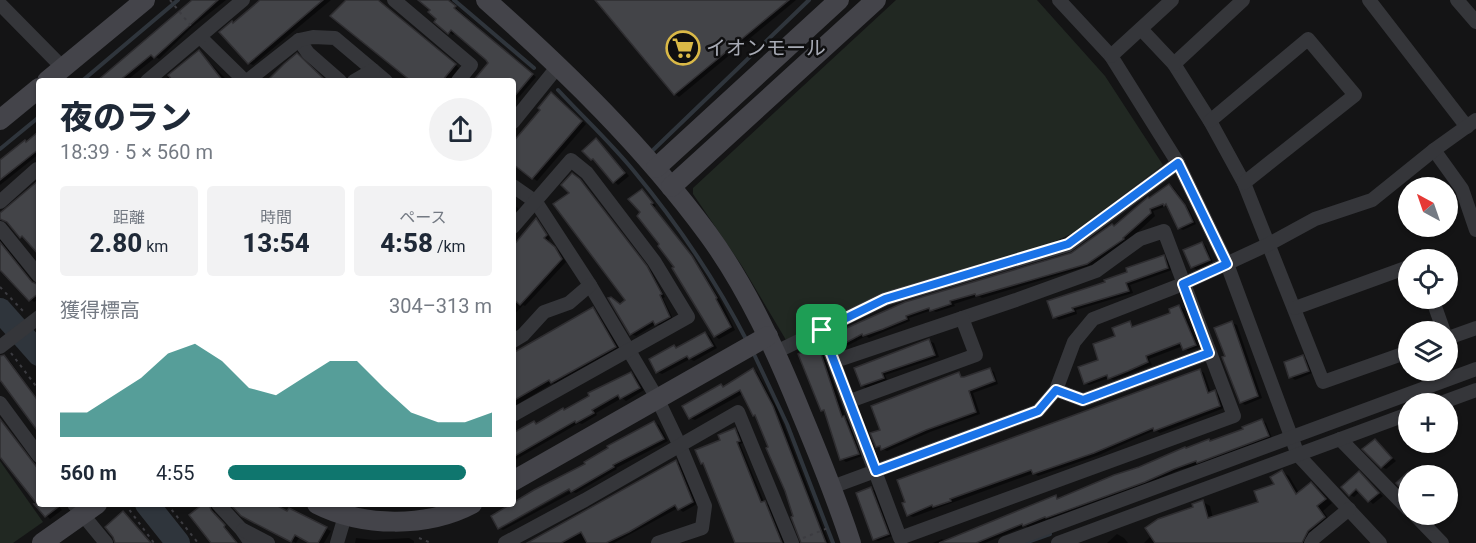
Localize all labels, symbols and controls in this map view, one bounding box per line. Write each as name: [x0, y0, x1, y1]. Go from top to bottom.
supermarket icon: イオンモール: [665, 30, 701, 66]
place label: イオンモール: [706, 36, 826, 60]
text: 夜のラン: [60, 98, 192, 137]
button: share: [429, 98, 492, 161]
text: 18:39 · 5 × 560 m: [60, 140, 213, 164]
north arrow: [1398, 177, 1458, 237]
map controls: [1398, 177, 1458, 525]
text: 距離: [113, 208, 145, 227]
text: 時間: [260, 208, 292, 227]
text: ペース: [399, 208, 447, 227]
text: 2.80: [90, 228, 142, 258]
text: 13:54: [242, 228, 310, 258]
text: 4:58: [380, 228, 433, 258]
text: km: [142, 237, 168, 256]
text: /km: [433, 237, 466, 256]
button: locate: [1398, 249, 1458, 309]
text: 304–313 m: [389, 294, 492, 318]
text: 獲得標高: [60, 298, 140, 322]
pin: [796, 304, 847, 355]
icon: arrive: [805, 313, 838, 346]
button: layers: [1398, 321, 1458, 381]
button: +: [1398, 393, 1458, 453]
text: 560 m: [60, 461, 117, 485]
text: 4:55: [156, 461, 195, 485]
button: −: [1398, 465, 1458, 525]

